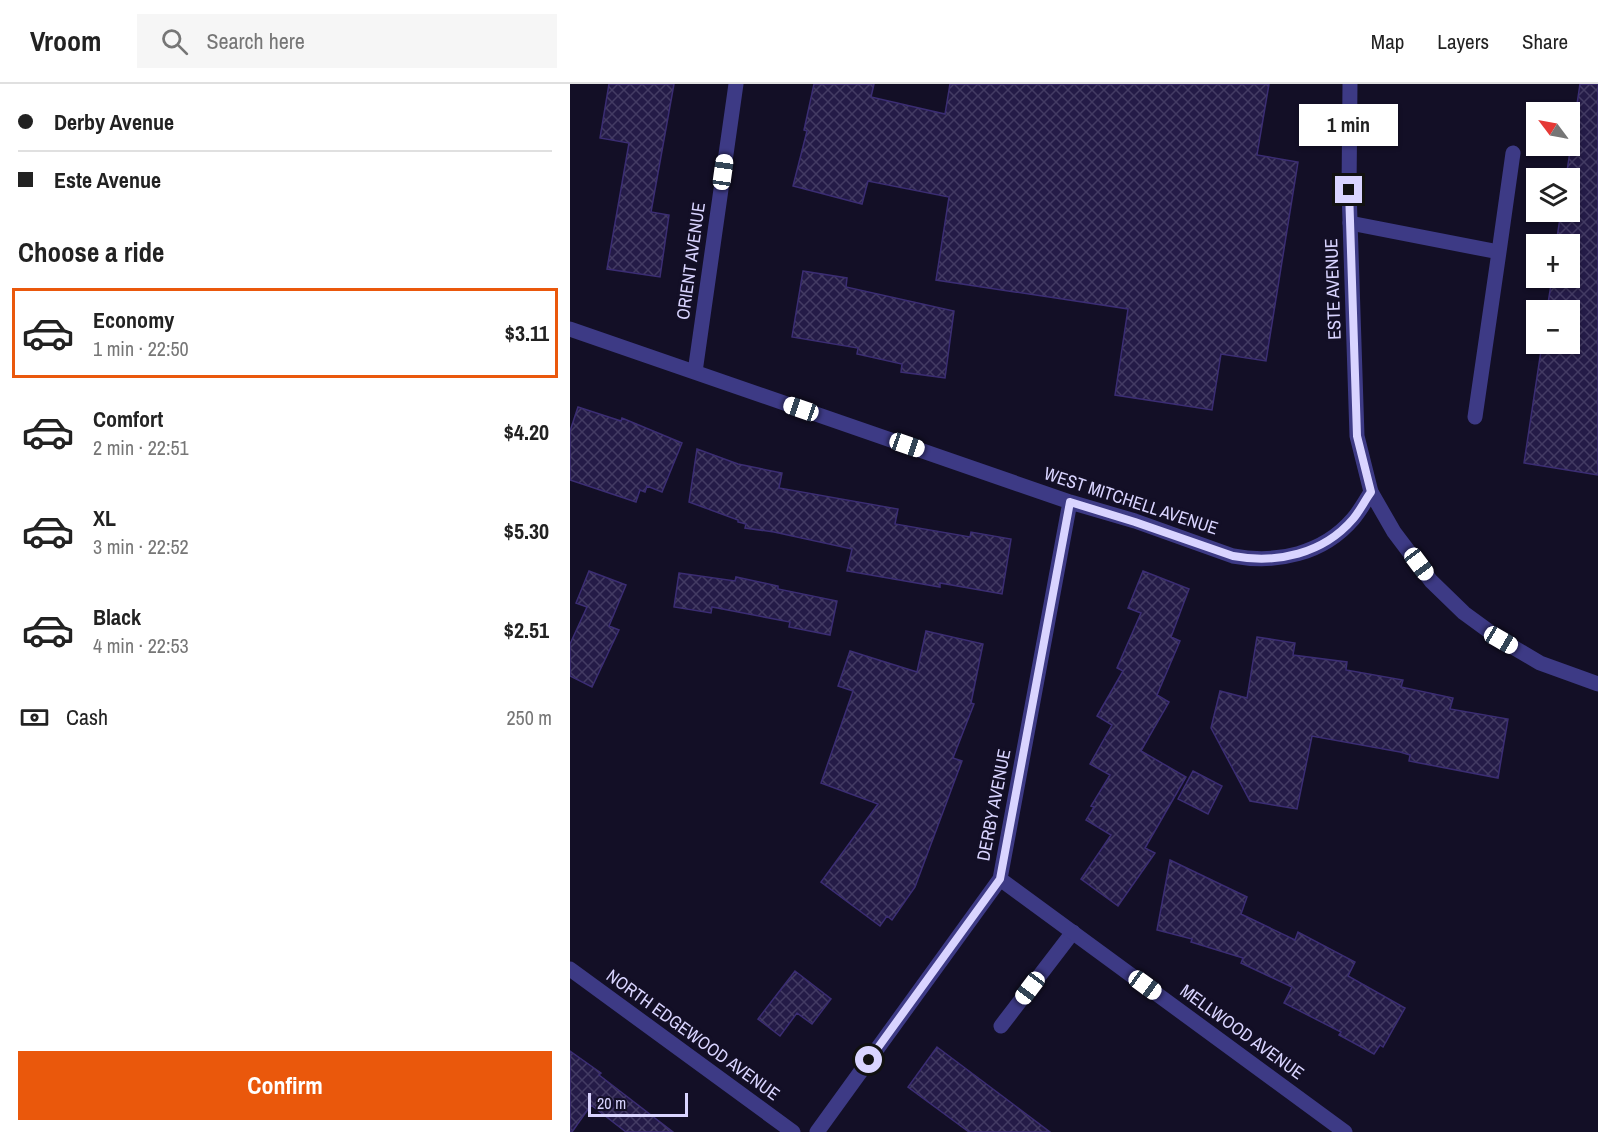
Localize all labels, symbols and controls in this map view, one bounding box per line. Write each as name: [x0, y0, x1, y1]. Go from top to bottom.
search box: [137, 14, 557, 68]
text: Vroom: [30, 22, 101, 60]
icon: search: [158, 25, 191, 58]
text: Search here: [206, 26, 305, 56]
text: Map: [1371, 27, 1404, 56]
text: Layers: [1437, 27, 1489, 56]
text: Share: [1522, 27, 1568, 56]
north arrow: [1526, 102, 1580, 156]
map controls: [1526, 102, 1580, 354]
callout: 1 min: [1300, 103, 1398, 145]
text: Derby Avenue: [54, 107, 174, 137]
text: 1 min: [1327, 111, 1370, 138]
car: [712, 153, 734, 191]
text: Este Avenue: [54, 165, 161, 195]
button: layers: [1526, 168, 1580, 222]
route end: [1335, 176, 1362, 203]
street label: ORIENT AVENUE: [670, 201, 711, 321]
text: Choose a ride: [18, 234, 164, 270]
button: +: [1526, 234, 1580, 288]
street label: ESTE AVENUE: [1318, 238, 1347, 340]
button: −: [1526, 300, 1580, 354]
text: Economy: [93, 305, 174, 335]
icon: car: [21, 306, 75, 360]
text: $3.11: [505, 318, 549, 348]
text: 1 min · 22:50: [93, 335, 189, 362]
car: [781, 395, 821, 423]
text: Comfort: [93, 404, 163, 434]
icon: car: [21, 405, 75, 459]
text: $4.20: [504, 417, 549, 447]
car: [887, 431, 927, 459]
text: 2 min · 22:51: [93, 434, 189, 461]
street label: WEST MITCHELL AVENUE: [1041, 461, 1221, 541]
text: XL: [93, 503, 116, 533]
icon: car: [21, 504, 75, 558]
text: $5.30: [504, 516, 549, 546]
text: 3 min · 22:52: [93, 533, 189, 560]
car: [1401, 544, 1437, 584]
text: Black: [93, 602, 141, 632]
icon: car: [21, 603, 75, 657]
text: $2.51: [504, 615, 549, 645]
car: [1481, 623, 1521, 657]
text: 4 min · 22:53: [93, 632, 189, 659]
icon: cash: [18, 701, 51, 734]
text: Cash: [66, 702, 108, 732]
text: 250 m: [506, 704, 552, 731]
street label: DERBY AVENUE: [970, 747, 1017, 863]
street label: NORTH EDGEWOOD AVENUE: [602, 963, 785, 1106]
car: [1125, 967, 1165, 1003]
car: [1012, 968, 1048, 1008]
street label: MELLWOOD AVENUE: [1175, 978, 1309, 1085]
route start: [855, 1046, 882, 1073]
button: Confirm: [18, 1051, 552, 1120]
scale bar: [588, 1090, 688, 1118]
text: 20 m: [597, 1092, 626, 1114]

